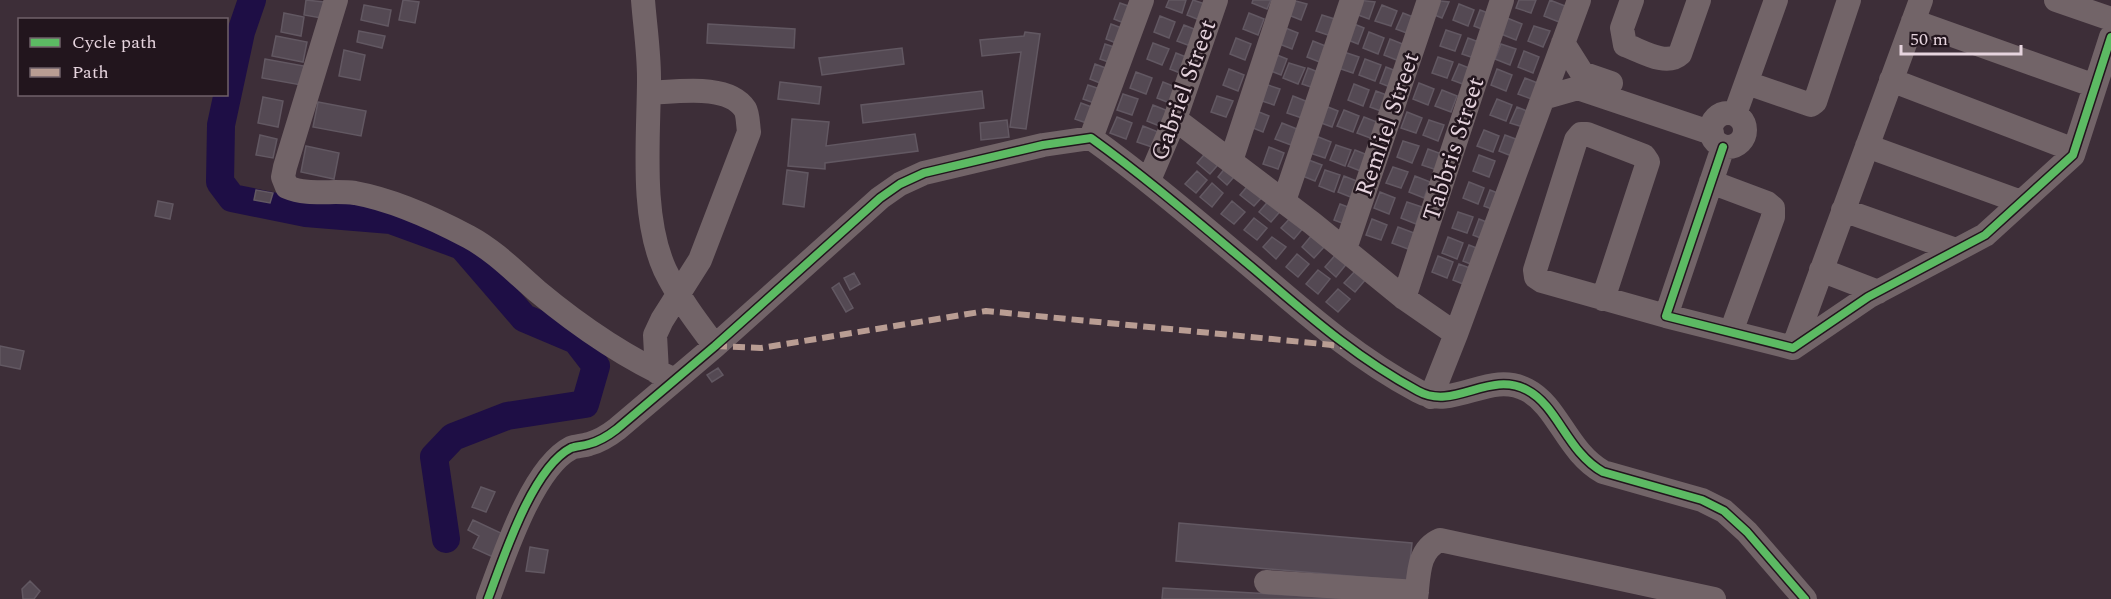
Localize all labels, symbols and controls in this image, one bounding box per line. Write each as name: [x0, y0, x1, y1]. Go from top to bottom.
street label: Gabriel Street: [1142, 15, 1226, 166]
legend: [18, 18, 228, 96]
scale bar: [1901, 18, 2021, 56]
text: 50 m: [1910, 26, 1948, 53]
text: Cycle path: [72, 29, 157, 56]
street label: Remliel Street: [1346, 47, 1429, 201]
text: Path: [72, 59, 109, 86]
street label: Tabbris Street: [1414, 72, 1494, 226]

